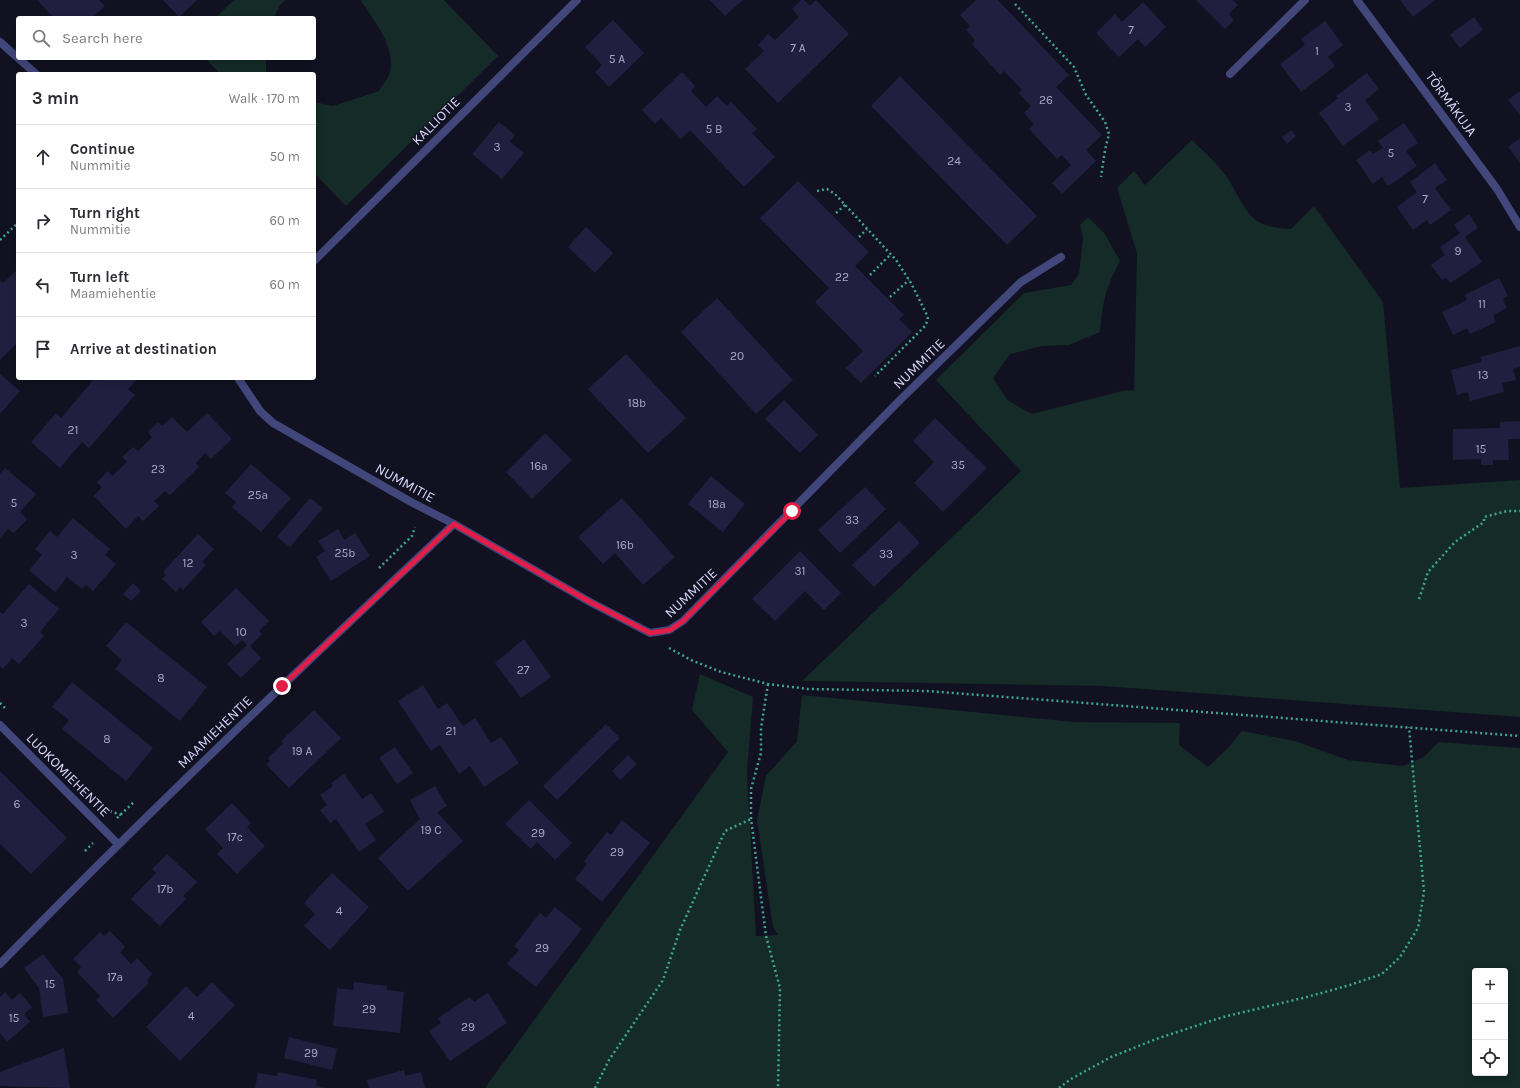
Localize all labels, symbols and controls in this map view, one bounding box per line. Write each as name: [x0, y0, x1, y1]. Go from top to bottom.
search box: [16, 16, 316, 60]
house number: 7: [1128, 23, 1134, 37]
icon: search: [30, 27, 52, 49]
text: Search here: [62, 29, 143, 47]
house number: 7 A: [790, 41, 806, 55]
house number: 1: [1315, 44, 1319, 58]
house number: 5 A: [609, 52, 625, 66]
street label: TÖRMÄKUJA: [1422, 68, 1480, 140]
text: 3 min: [32, 88, 79, 108]
text: Walk · 170 m: [229, 91, 300, 106]
street label: KALLIOTIE: [408, 93, 464, 149]
house number: 26: [1039, 93, 1053, 107]
house number: 3: [1344, 100, 1352, 114]
house number: 5 B: [705, 122, 723, 136]
text: Continue: [70, 140, 135, 158]
house number: 3: [493, 140, 501, 154]
icon: ahead: [32, 146, 54, 168]
house number: 5: [1388, 146, 1395, 160]
text: 50 m: [270, 149, 300, 164]
house number: 24: [947, 154, 961, 168]
text: Nummitie: [70, 158, 130, 173]
house number: 7: [1422, 192, 1428, 206]
text: Turn right: [70, 204, 140, 222]
icon: right: [32, 210, 54, 232]
text: 60 m: [270, 213, 300, 228]
text: Nummitie: [70, 222, 130, 237]
house number: 9: [1455, 244, 1462, 258]
text: Turn left: [70, 268, 129, 286]
house number: 22: [835, 270, 849, 284]
icon: left: [32, 274, 54, 296]
text: 60 m: [270, 277, 300, 292]
text: Maamiehentie: [70, 286, 156, 301]
house number: 11: [1478, 297, 1486, 311]
street label: NUMMITIE: [890, 335, 948, 393]
icon: arrive: [32, 338, 54, 360]
text: Arrive at destination: [70, 340, 217, 358]
house number: 20: [730, 349, 744, 363]
house number: 13: [1477, 368, 1489, 382]
house number: 18b: [628, 396, 646, 410]
house number: 21: [68, 423, 78, 437]
house number: 15: [1476, 442, 1487, 456]
house number: 35: [951, 458, 965, 472]
house number: 16a: [530, 459, 548, 473]
street label: NUMMITIE: [372, 460, 438, 506]
house number: 23: [151, 462, 165, 476]
house number: 25a: [248, 488, 268, 502]
house number: 5: [11, 496, 18, 510]
house number: 18a: [708, 497, 726, 511]
route start: [783, 502, 801, 520]
house number: 33: [845, 513, 859, 527]
house number: 16b: [616, 538, 634, 552]
house number: 25b: [335, 546, 355, 560]
house number: 33: [879, 547, 893, 561]
house number: 3: [70, 548, 78, 562]
house number: 12: [183, 556, 194, 570]
house number: 31: [794, 564, 806, 578]
street label: NUMMITIE: [661, 565, 721, 621]
house number: 3: [20, 616, 28, 630]
house number: 10: [235, 625, 247, 639]
house number: 27: [517, 663, 530, 677]
house number: 8: [157, 671, 165, 685]
route end: [273, 677, 291, 695]
street label: MAAMIEHENTIE: [174, 692, 256, 772]
house number: 21: [446, 724, 456, 738]
street label: LUOKOMIEHENTIE: [23, 730, 113, 820]
house number: 8: [103, 732, 111, 746]
house number: 19 A: [292, 744, 312, 758]
house number: 6: [14, 797, 21, 811]
house number: 19 C: [420, 823, 442, 837]
house number: 29: [531, 826, 545, 840]
house number: 17c: [227, 830, 243, 844]
house number: 29: [610, 845, 624, 859]
house number: 17b: [157, 882, 173, 896]
house number: 4: [336, 904, 343, 918]
house number: 29: [535, 941, 549, 955]
map controls: [1472, 968, 1508, 1076]
button: +: [1472, 968, 1508, 1004]
house number: 17a: [107, 970, 123, 984]
house number: 15: [45, 977, 56, 991]
house number: 29: [362, 1002, 376, 1016]
button: −: [1472, 1004, 1508, 1040]
house number: 4: [188, 1009, 195, 1023]
house number: 15: [9, 1011, 20, 1025]
house number: 29: [461, 1020, 475, 1034]
button: locate: [1472, 1040, 1508, 1076]
house number: 29: [304, 1046, 318, 1060]

